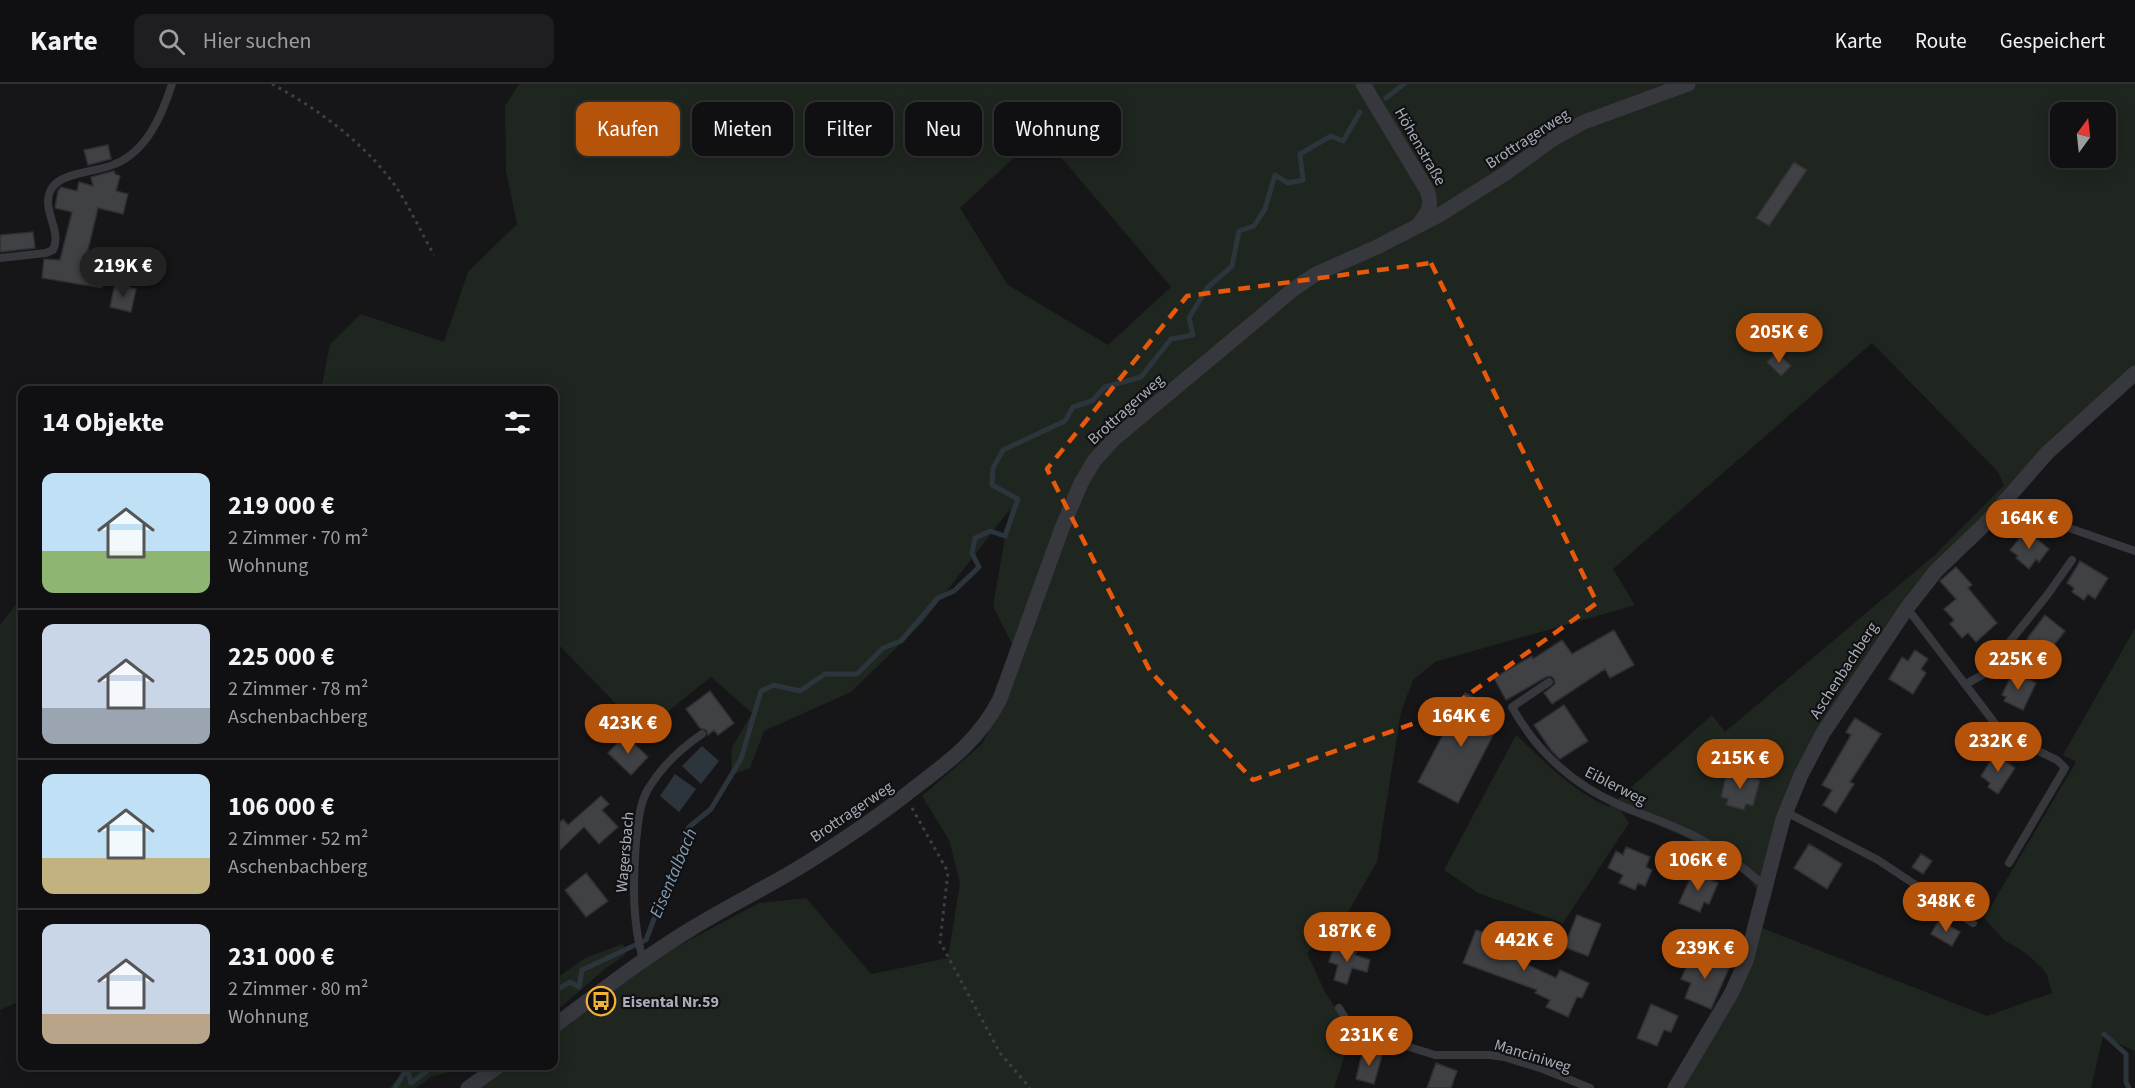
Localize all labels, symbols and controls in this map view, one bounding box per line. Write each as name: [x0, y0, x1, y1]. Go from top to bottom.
search box: [134, 14, 554, 68]
text: Karte: [30, 21, 98, 61]
icon: search: [155, 25, 188, 58]
text: Hier suchen: [203, 25, 312, 57]
text: Karte: [1835, 26, 1882, 56]
text: Route: [1915, 26, 1967, 56]
text: Gespeichert: [2000, 26, 2105, 56]
chip: Kaufen: [576, 102, 680, 156]
chip: Mieten: [692, 102, 793, 156]
chip: Filter: [805, 102, 893, 156]
chip: Neu: [905, 102, 982, 156]
chip: Wohnung: [994, 102, 1121, 156]
north arrow: [2050, 102, 2116, 168]
map controls: [2050, 102, 2116, 168]
street label: Höhenstraße: [1389, 103, 1451, 190]
street label: Brottragerweg: [1481, 104, 1574, 174]
pin: 219K €: [74, 247, 172, 298]
text: 219K €: [94, 252, 152, 280]
pin: 205K €: [1730, 313, 1828, 364]
text: 205K €: [1750, 318, 1808, 346]
street label: Brottragerweg: [1083, 369, 1169, 450]
text: 14 Objekte: [42, 404, 164, 441]
icon: filters: [501, 406, 534, 439]
text: 219 000 €: [228, 487, 335, 524]
icon: home: [90, 497, 162, 569]
pin: 164K €: [1980, 499, 2078, 550]
text: 164K €: [2000, 504, 2058, 532]
text: 2 Zimmer · 70 m²: [228, 524, 368, 552]
text: Wohnung: [228, 552, 308, 580]
street label: Aschenbachberg: [1804, 618, 1883, 723]
text: 225 000 €: [228, 638, 335, 675]
pin: 225K €: [1969, 640, 2067, 691]
text: 225K €: [1989, 645, 2047, 673]
icon: home: [90, 648, 162, 720]
text: 2 Zimmer · 78 m²: [228, 675, 368, 703]
pin: 164K €: [1412, 697, 1510, 748]
text: 164K €: [1432, 702, 1490, 730]
text: Aschenbachberg: [228, 703, 367, 731]
pin: 423K €: [579, 704, 677, 755]
text: 423K €: [599, 709, 657, 737]
pin: 232K €: [1949, 722, 2047, 773]
text: 232K €: [1969, 727, 2027, 755]
pin: 215K €: [1691, 739, 1789, 790]
text: 215K €: [1711, 744, 1769, 772]
street label: Eiblerweg: [1581, 761, 1650, 811]
street label: Brottragerweg: [806, 776, 897, 848]
text: 106 000 €: [228, 788, 335, 825]
icon: home: [90, 798, 162, 870]
street label: Wagersbach: [611, 811, 639, 893]
text: 2 Zimmer · 52 m²: [228, 825, 368, 853]
water label: Eisentalbach: [643, 825, 704, 922]
pin: 106K €: [1649, 841, 1747, 892]
text: 106K €: [1669, 846, 1727, 874]
text: Aschenbachberg: [228, 853, 367, 881]
pin: 348K €: [1897, 882, 1995, 933]
text: 348K €: [1917, 887, 1975, 915]
pin: 187K €: [1298, 912, 1396, 963]
text: 187K €: [1318, 917, 1376, 945]
pin: 442K €: [1475, 921, 1573, 972]
text: 442K €: [1495, 926, 1553, 954]
pin: 239K €: [1656, 929, 1754, 980]
text: 239K €: [1676, 934, 1734, 962]
text: 231 000 €: [228, 938, 335, 975]
icon: home: [90, 948, 162, 1020]
text: 2 Zimmer · 80 m²: [228, 975, 368, 1003]
bus stop icon: Eisental Nr.59: [585, 985, 617, 1017]
place label: Eisental Nr.59: [622, 991, 719, 1013]
text: Wohnung: [228, 1003, 308, 1031]
pin: 231K €: [1320, 1016, 1418, 1067]
text: 231K €: [1340, 1021, 1398, 1049]
street label: Manciniweg: [1491, 1034, 1574, 1078]

